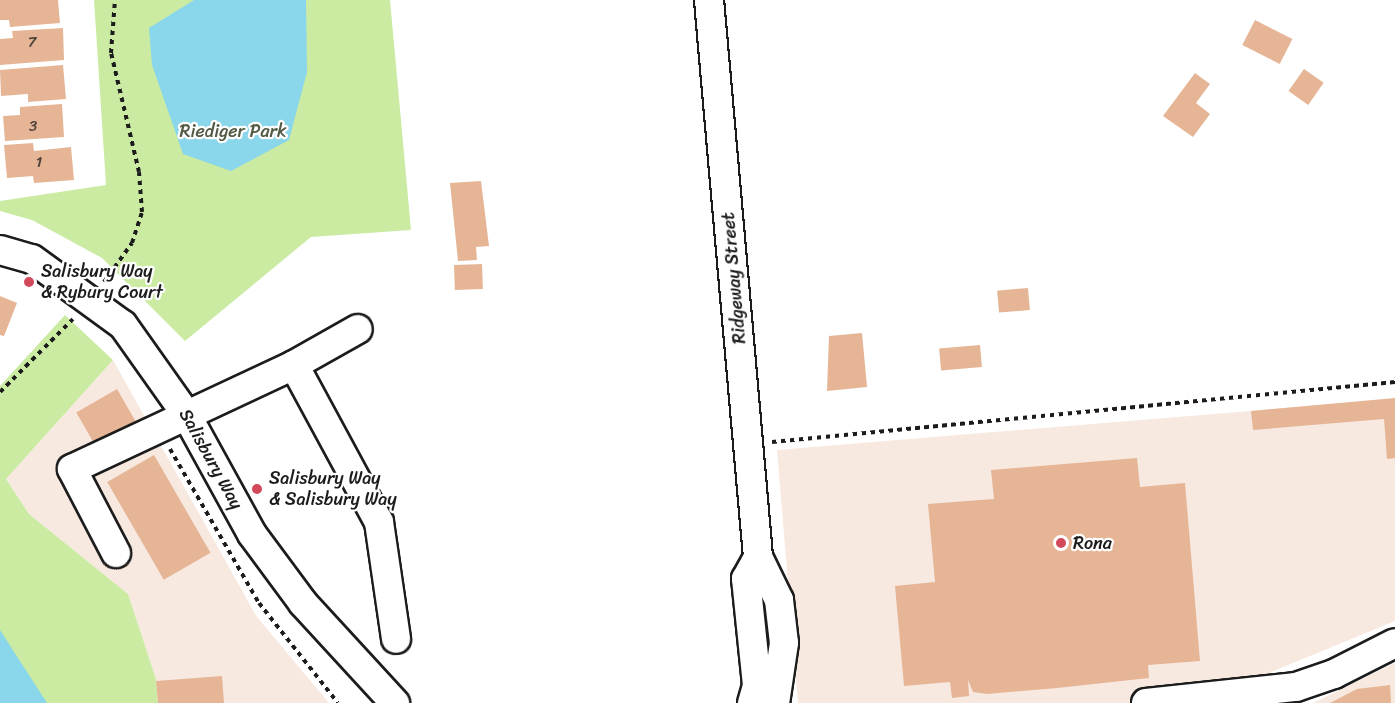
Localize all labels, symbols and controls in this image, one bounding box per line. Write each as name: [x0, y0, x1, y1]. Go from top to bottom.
house number: 7: [28, 34, 36, 52]
house number: 3: [29, 118, 37, 136]
park label: Riediger Park: [180, 120, 286, 142]
house number: 1: [36, 154, 42, 172]
street label: Ridgeway Street: [718, 212, 750, 344]
place label: Salisbury Way & Rybury Court: [41, 261, 163, 304]
marker: Salisbury Way & Rybury Court: [22, 275, 36, 289]
street label: Salisbury Way: [174, 405, 248, 513]
place label: Salisbury Way & Salisbury Way: [269, 468, 397, 510]
marker: Salisbury Way & Salisbury Way: [250, 482, 264, 496]
place label: Rona: [1073, 532, 1112, 554]
marker: Rona: [1054, 536, 1068, 550]

